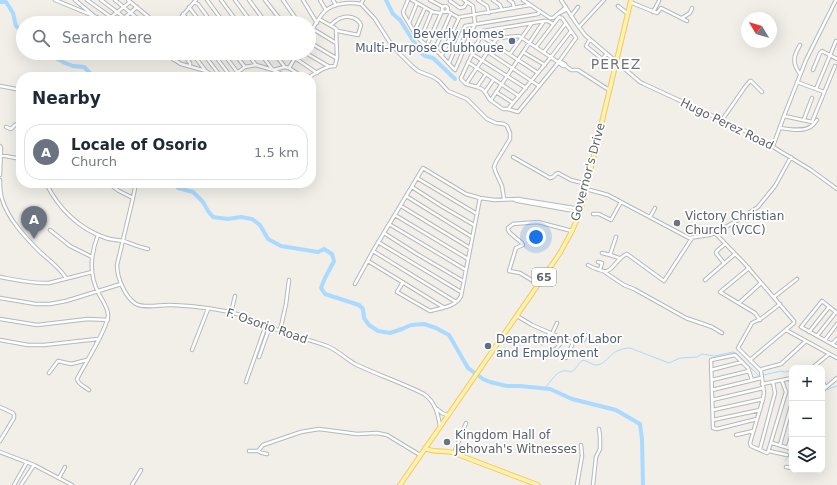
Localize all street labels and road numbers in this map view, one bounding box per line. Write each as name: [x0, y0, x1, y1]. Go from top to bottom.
street label: Hugo Perez Road: [678, 95, 776, 153]
street label: Governor's Drive: [568, 121, 608, 223]
road number: 65: [532, 268, 556, 286]
street label: F. Osorio Road: [224, 306, 310, 346]

